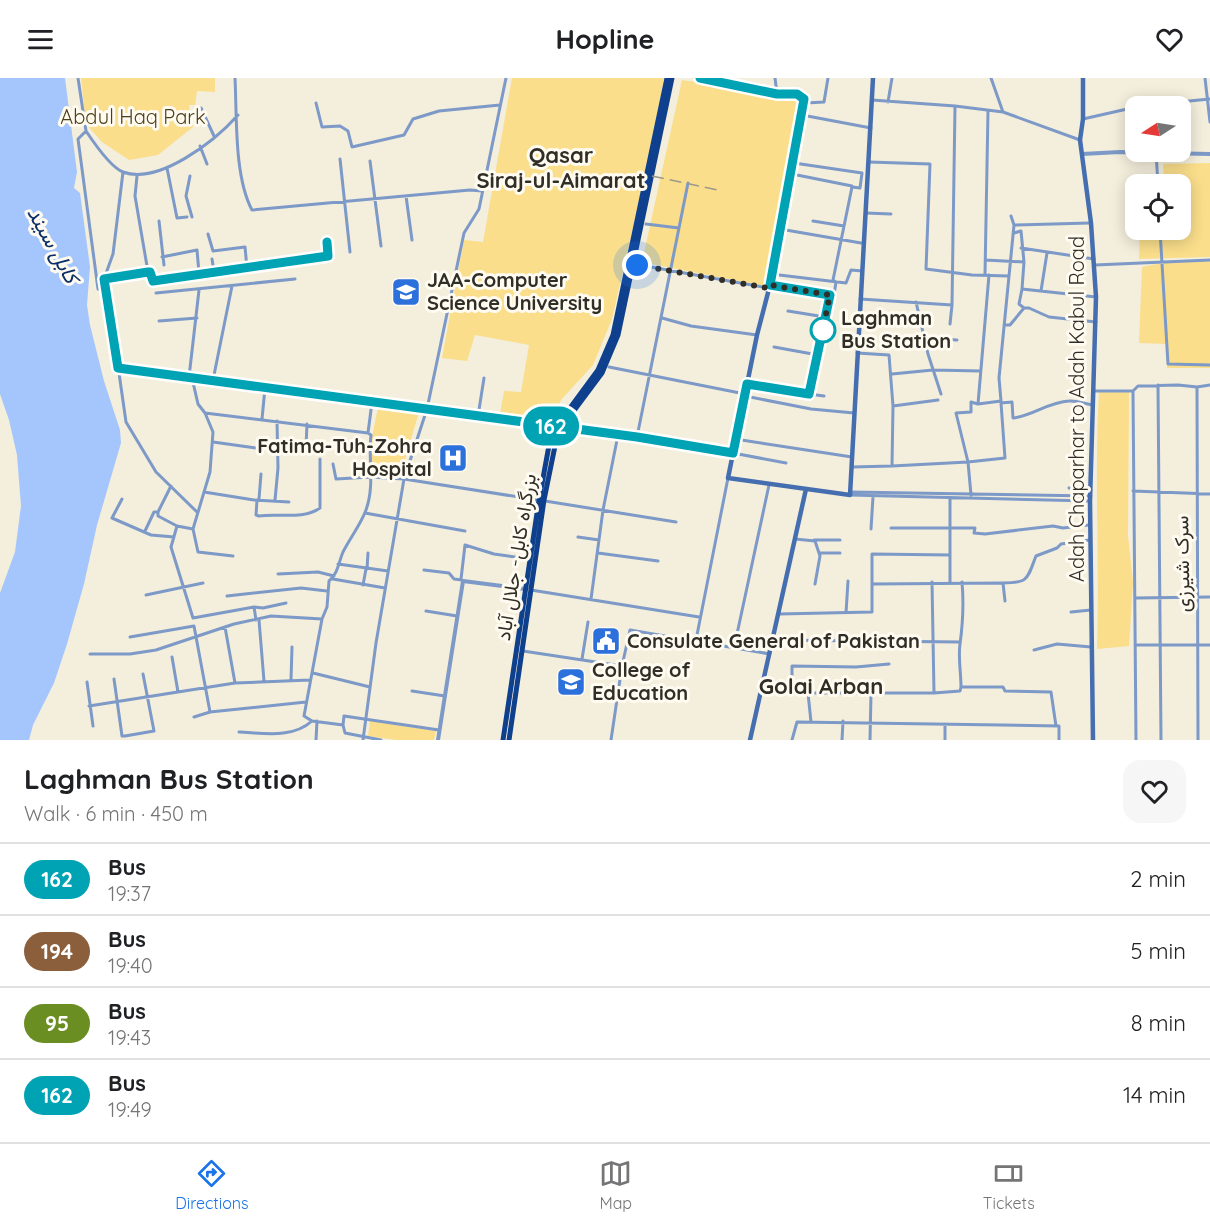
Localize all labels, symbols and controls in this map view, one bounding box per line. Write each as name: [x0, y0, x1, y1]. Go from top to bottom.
text: Hopline: [556, 22, 654, 56]
icon: menu: [24, 23, 57, 56]
icon: heart: [1153, 23, 1186, 56]
north arrow: [1125, 96, 1191, 162]
map controls: [1125, 96, 1191, 240]
park label: Abdul Haq Park: [60, 104, 206, 129]
district label: Qasar Siraj-ul-Aimarat: [476, 141, 646, 194]
button: locate: [1125, 174, 1191, 240]
water label: کابل سيند: [21, 202, 87, 291]
street label: Adah Chaparhar to Adah Kabul Road: [1064, 236, 1089, 582]
your location: [622, 250, 652, 280]
place label: JAA-Computer Science University: [427, 267, 602, 315]
school or university icon: JAA-Computer Science University: [390, 276, 422, 308]
place label: Laghman Bus Station: [841, 305, 951, 353]
marker: Laghman Bus Station: [810, 317, 836, 343]
line badge: 162: [516, 406, 586, 446]
text: 162: [535, 413, 567, 439]
place label: Fatima-Tuh-Zohra Hospital: [257, 433, 432, 481]
hospital icon: Fatima-Tuh-Zohra Hospital: [437, 442, 469, 474]
street label: بزرگراه کابل- جلال آباد: [490, 472, 542, 642]
street label: سرک شیرزی: [1168, 515, 1196, 613]
public building icon: Consulate General of Pakistan: [590, 625, 622, 657]
place label: Consulate General of Pakistan: [627, 628, 920, 653]
place label: College of Education: [592, 657, 691, 705]
school or university icon: College of Education: [555, 666, 587, 698]
district label: Golai Arban: [759, 672, 883, 700]
button: heart: [1123, 760, 1186, 823]
text: Laghman Bus Station: [24, 761, 314, 796]
text: Walk · 6 min · 450 m: [24, 801, 208, 826]
text: Bus: [108, 853, 146, 881]
text: 2 min: [1130, 865, 1186, 893]
text: 162: [41, 866, 73, 892]
text: 19:37: [108, 881, 151, 906]
text: Bus: [108, 925, 146, 953]
text: 5 min: [1131, 937, 1186, 965]
text: 194: [41, 938, 73, 964]
text: 19:40: [108, 953, 153, 978]
text: Bus: [108, 997, 146, 1025]
text: 8 min: [1131, 1009, 1186, 1037]
text: 95: [45, 1010, 69, 1036]
text: 19:43: [108, 1025, 151, 1050]
text: Bus: [108, 1069, 146, 1097]
text: 14 min: [1123, 1081, 1186, 1109]
text: 162: [41, 1082, 73, 1108]
text: 19:49: [108, 1097, 152, 1122]
tab: Directions: [175, 1157, 249, 1213]
tab: Map: [599, 1157, 632, 1213]
tab: Tickets: [983, 1157, 1035, 1213]

